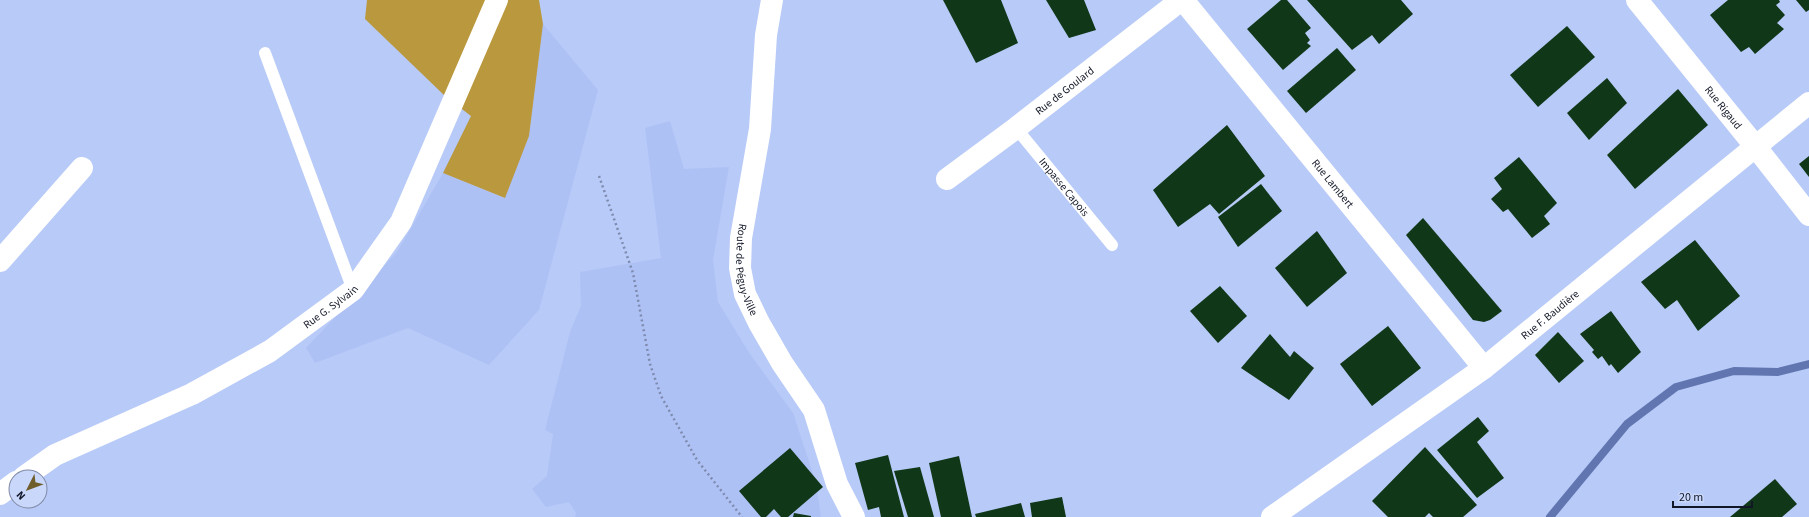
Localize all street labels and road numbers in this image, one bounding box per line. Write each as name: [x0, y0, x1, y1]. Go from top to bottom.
street label: Rue de Goulard: [1032, 63, 1097, 118]
street label: Rue Rigaud: [1701, 83, 1746, 133]
street label: Impasse Capois: [1035, 155, 1093, 220]
street label: Rue Lambert: [1308, 156, 1357, 212]
street label: Route de Péguy-Ville: [732, 223, 762, 319]
street label: Rue G. Sylvain: [300, 282, 362, 332]
street label: Rue F. Baudière: [1518, 286, 1583, 343]

